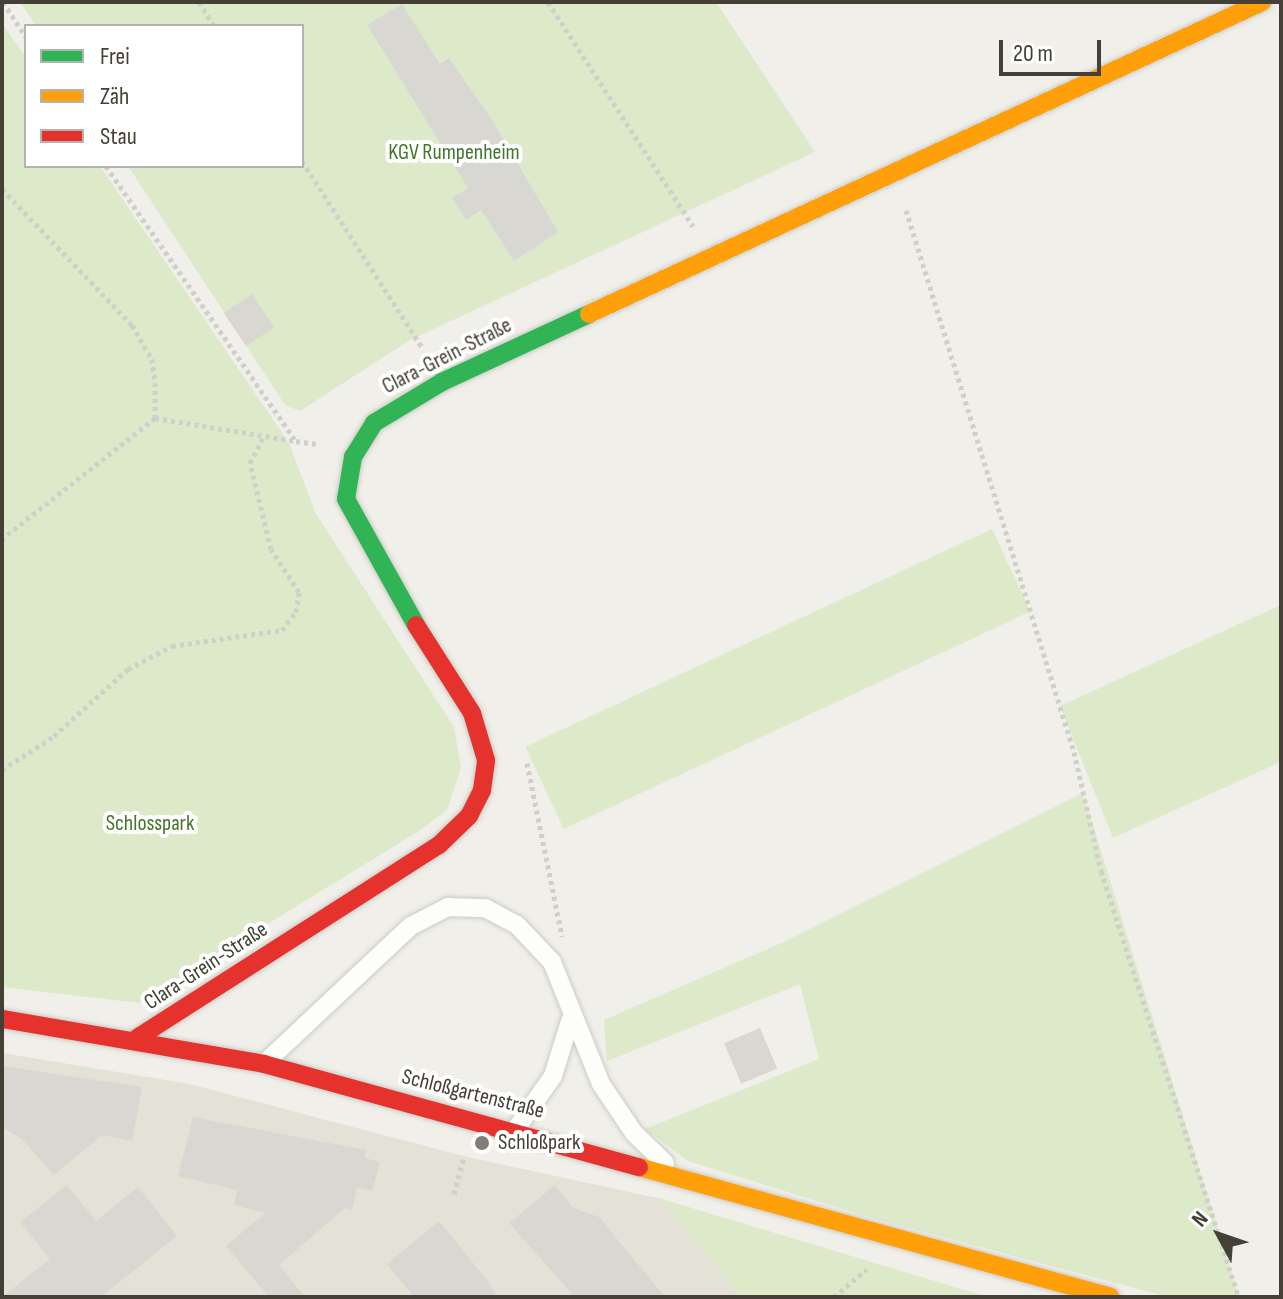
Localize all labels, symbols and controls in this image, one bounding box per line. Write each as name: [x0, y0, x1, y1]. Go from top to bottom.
legend: [24, 24, 304, 168]
scale bar: [1003, 24, 1105, 74]
text: 20 m: [1013, 39, 1053, 68]
text: Frei: [100, 42, 130, 71]
text: Zäh: [100, 82, 129, 111]
text: Stau: [100, 122, 137, 151]
park label: KGV Rumpenheim: [388, 140, 520, 166]
street label: Clara-Grein-Straße: [378, 312, 516, 400]
park label: Schlosspark: [106, 811, 194, 837]
street label: Clara-Grein-Straße: [139, 916, 273, 1016]
street label: Schloßgartenstraße: [399, 1064, 547, 1124]
place label: Schloßpark: [498, 1130, 580, 1156]
marker: Schloßpark: [473, 1134, 491, 1152]
north arrow: [1179, 1195, 1259, 1275]
text: N: [1186, 1206, 1214, 1232]

